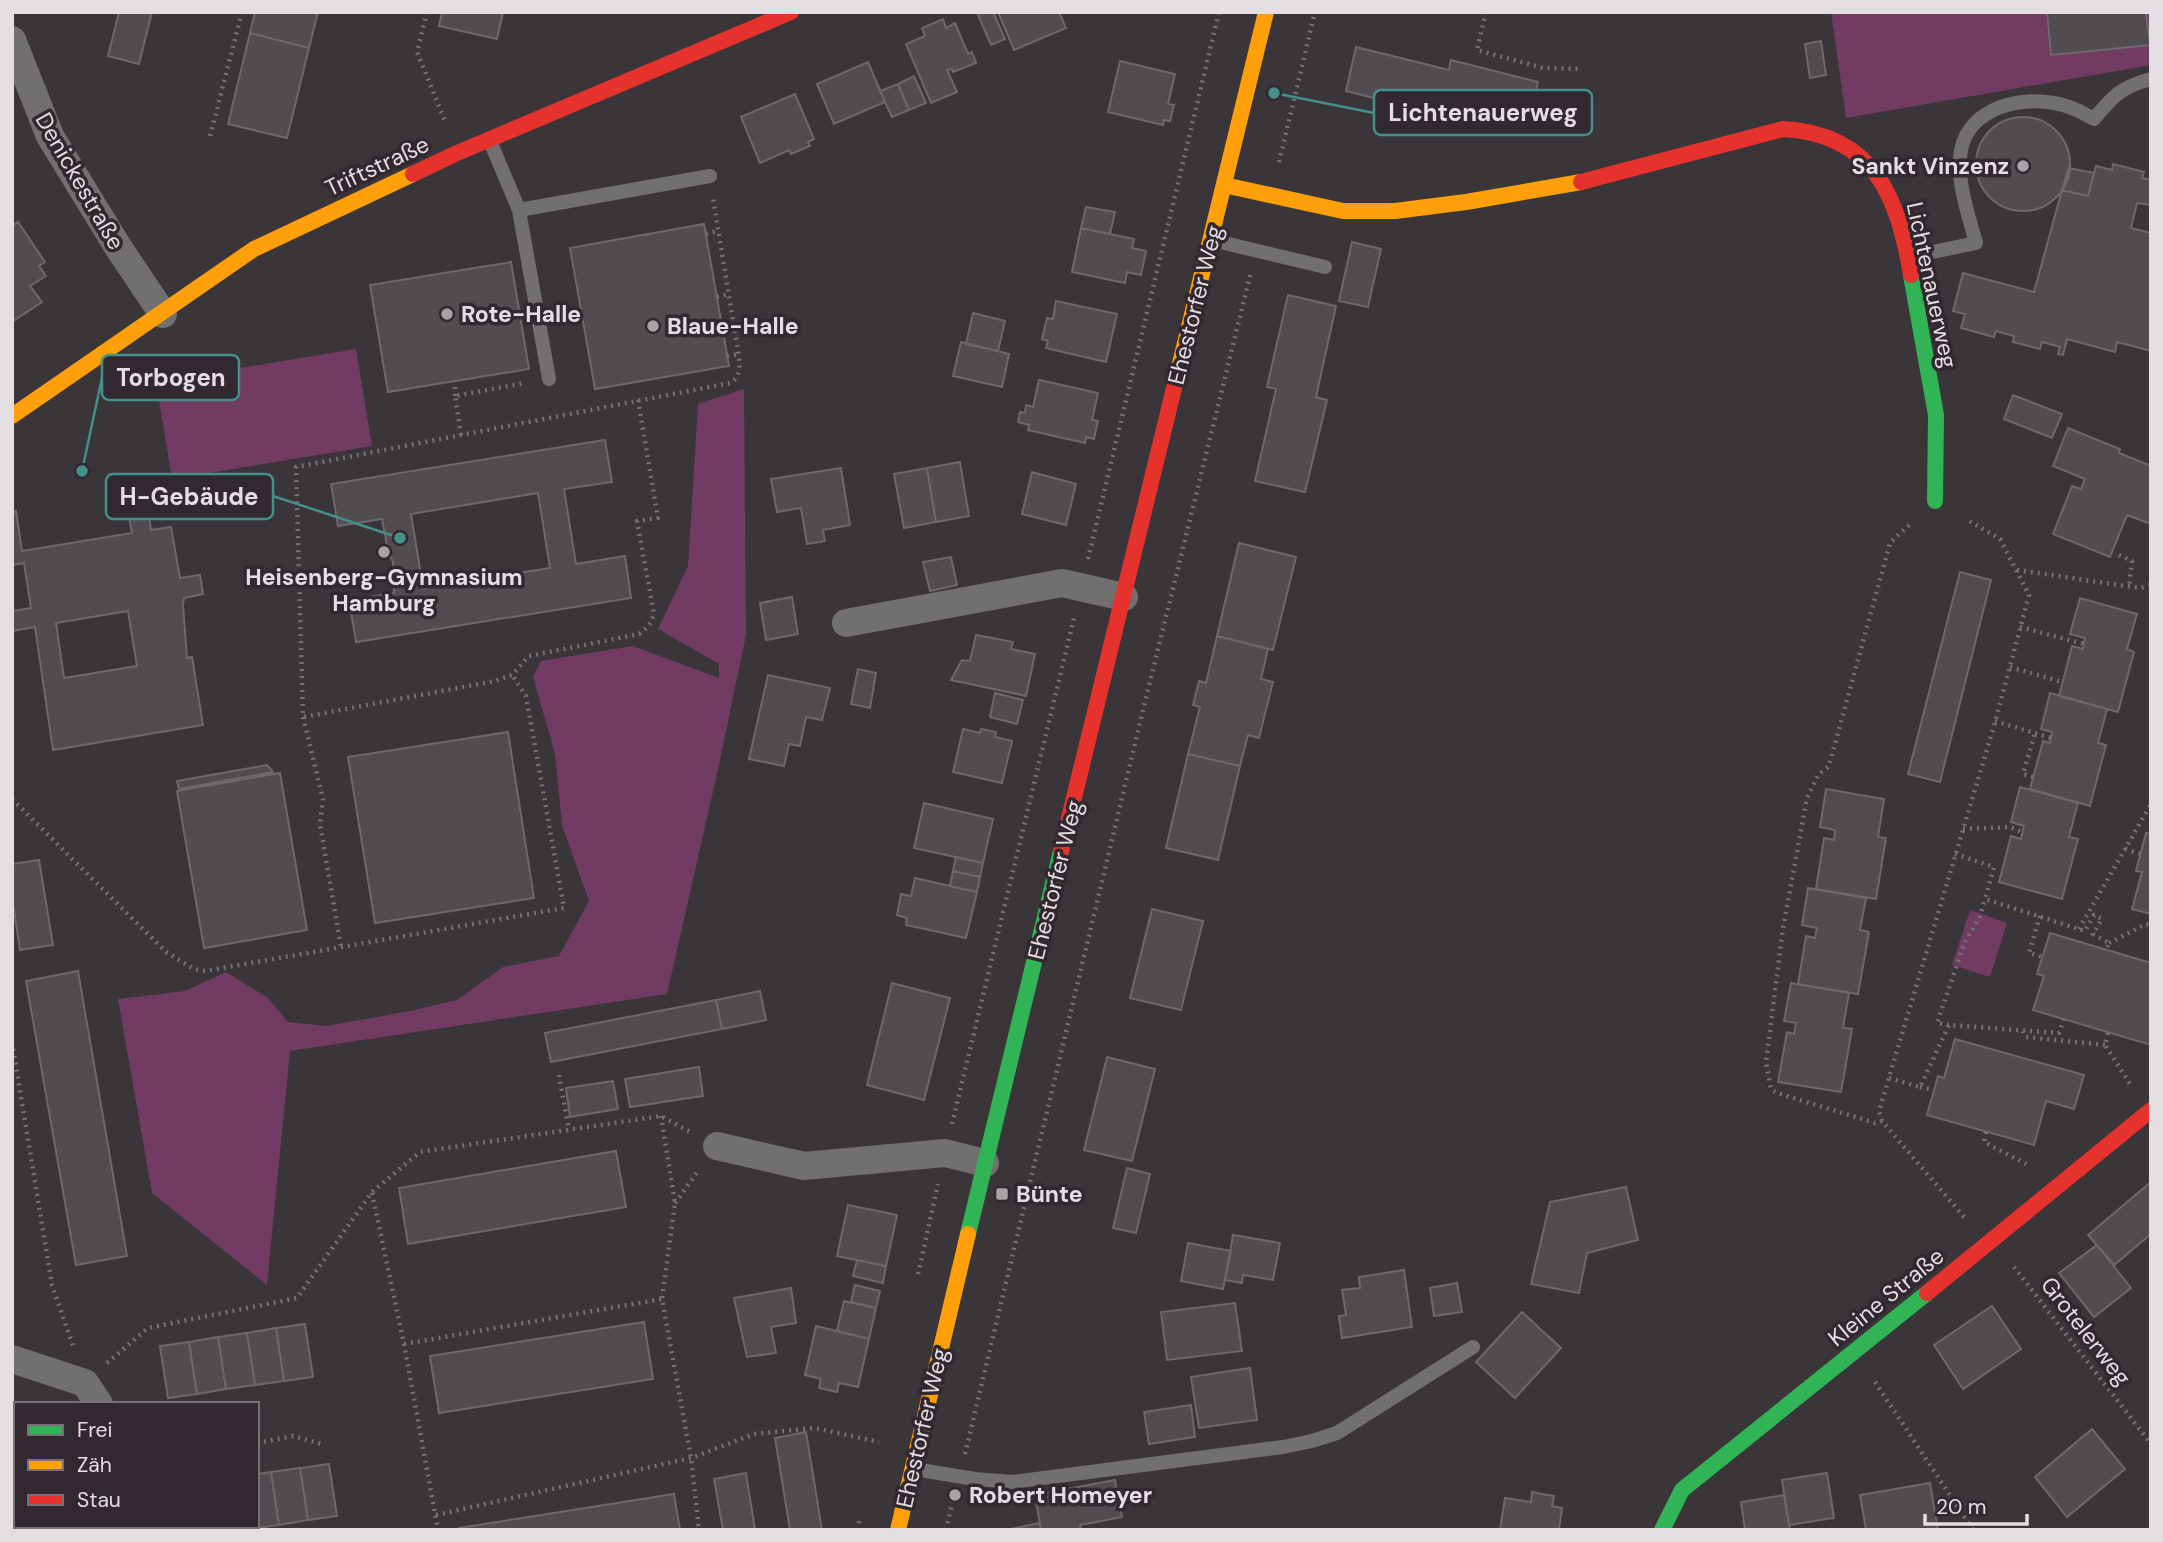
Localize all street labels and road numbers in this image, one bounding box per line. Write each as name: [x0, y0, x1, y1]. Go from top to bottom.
street label: Denickestraße: [29, 107, 131, 255]
street label: Triftstraße: [320, 129, 434, 203]
street label: Lichtenauerweg: [1900, 199, 1964, 371]
street label: Ehestorfer Weg: [1161, 222, 1229, 388]
street label: Ehestorfer Weg: [1021, 797, 1089, 963]
street label: Kleine Straße: [1822, 1241, 1950, 1353]
street label: Grotelerweg: [2034, 1271, 2138, 1392]
street label: Ehestorfer Weg: [889, 1345, 955, 1511]

